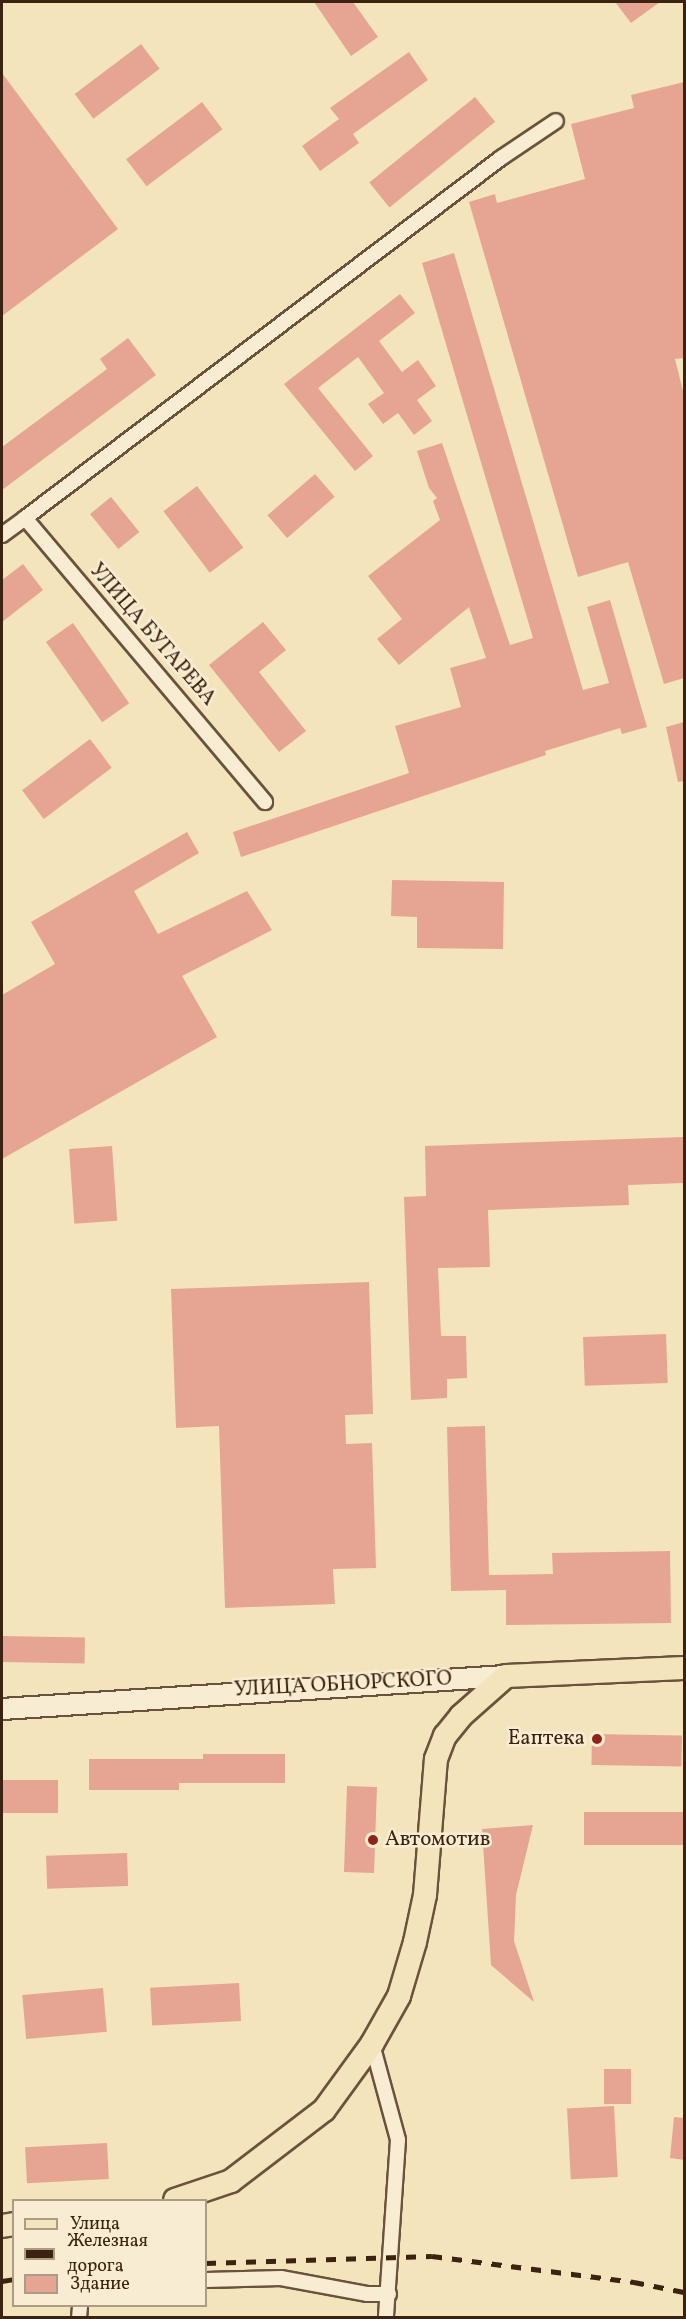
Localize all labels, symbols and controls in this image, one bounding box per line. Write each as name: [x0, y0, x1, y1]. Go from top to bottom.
street label: УЛИЦА БУГАРЕВА: [83, 559, 221, 711]
street label: УЛИЦА ОБНОРСКОГО: [233, 1667, 453, 1703]
place label: Еаптека: [508, 1726, 585, 1752]
marker: Еаптека: [590, 1732, 604, 1746]
place label: Автомотив: [385, 1827, 490, 1853]
marker: Автомотив: [366, 1833, 380, 1847]
legend: [12, 2199, 207, 2307]
text: Улица: [70, 2212, 120, 2237]
text: Железная дорога: [67, 2229, 148, 2279]
text: Здание: [70, 2272, 130, 2297]

